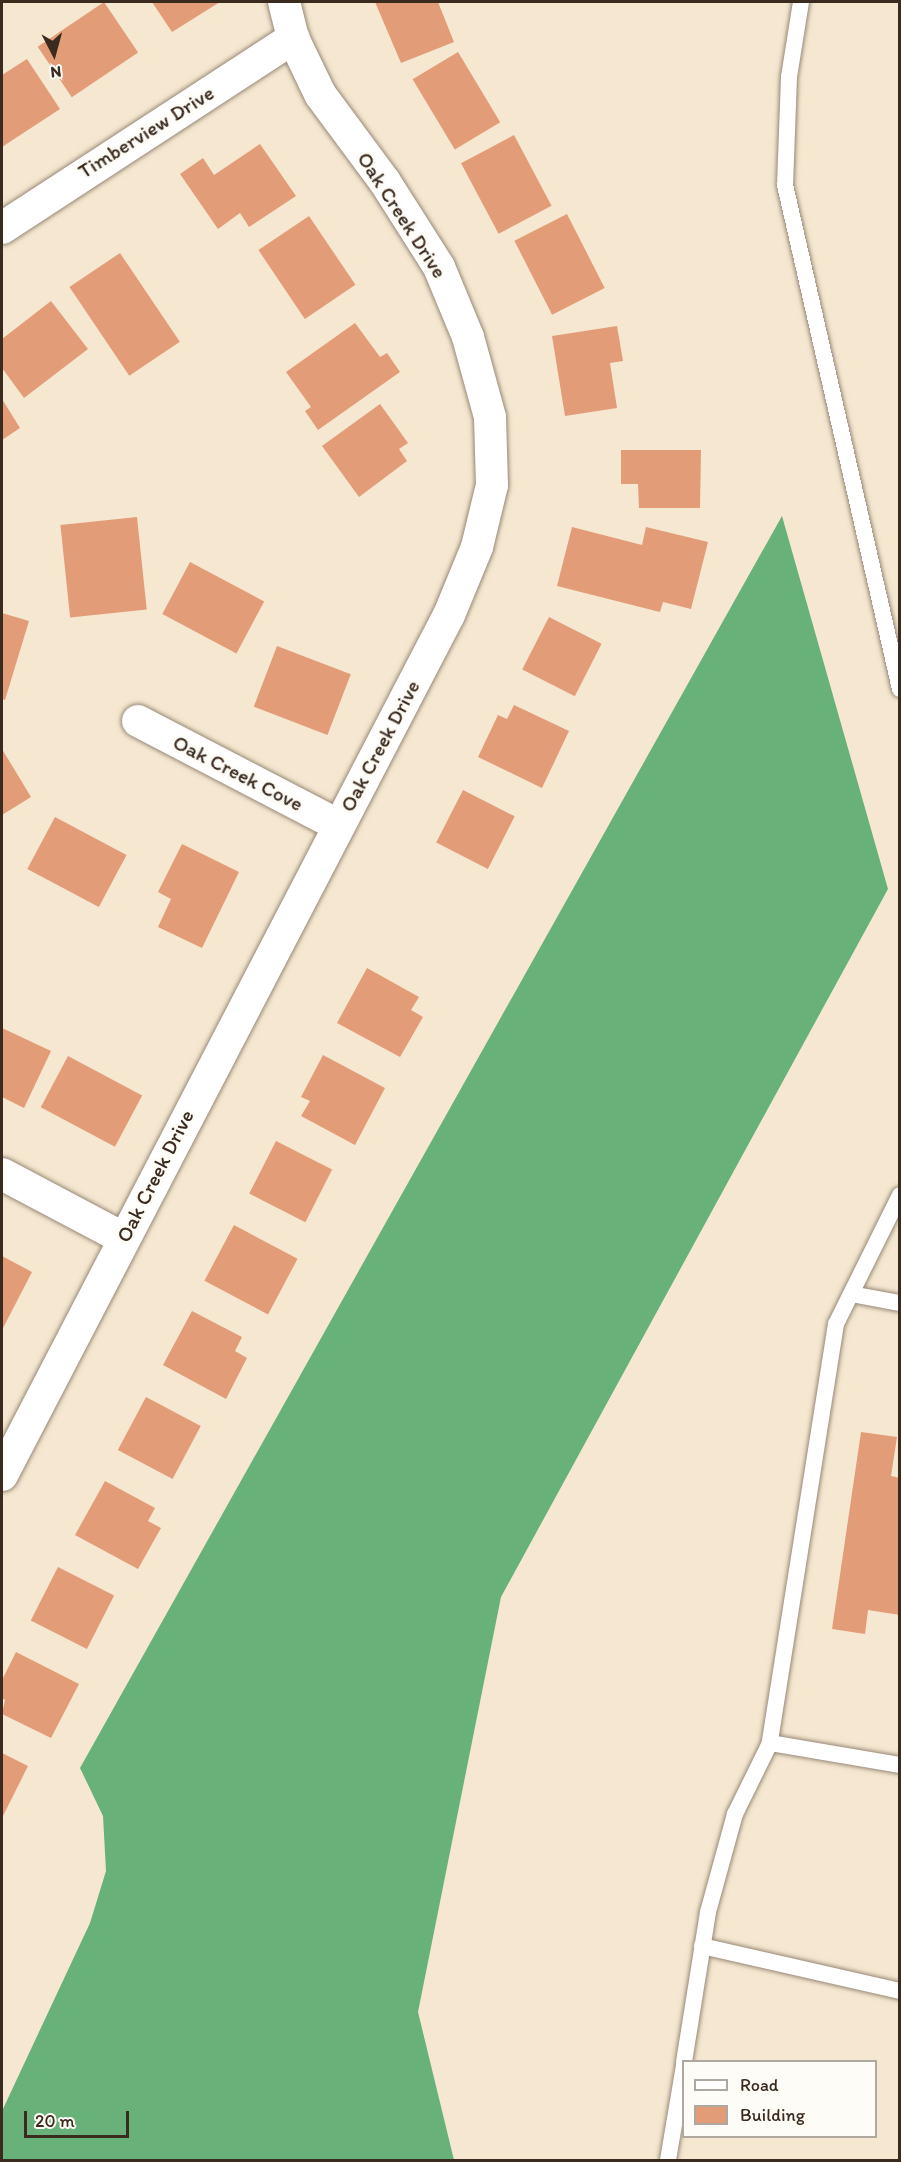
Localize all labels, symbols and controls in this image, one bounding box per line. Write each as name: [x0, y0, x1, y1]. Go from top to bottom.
north arrow: [24, 24, 84, 84]
text: N: [50, 62, 62, 82]
street label: Timberview Drive: [73, 80, 219, 184]
street label: Oak Creek Drive: [352, 147, 452, 283]
street label: Oak Creek Drive: [335, 676, 425, 816]
street label: Oak Creek Cove: [169, 729, 307, 817]
street label: Oak Creek Drive: [111, 1105, 199, 1247]
legend: [682, 2060, 877, 2138]
text: Road: [740, 2074, 779, 2096]
scale bar: [27, 2099, 132, 2137]
text: Building: [740, 2104, 805, 2126]
text: 20 m: [35, 2110, 75, 2132]

